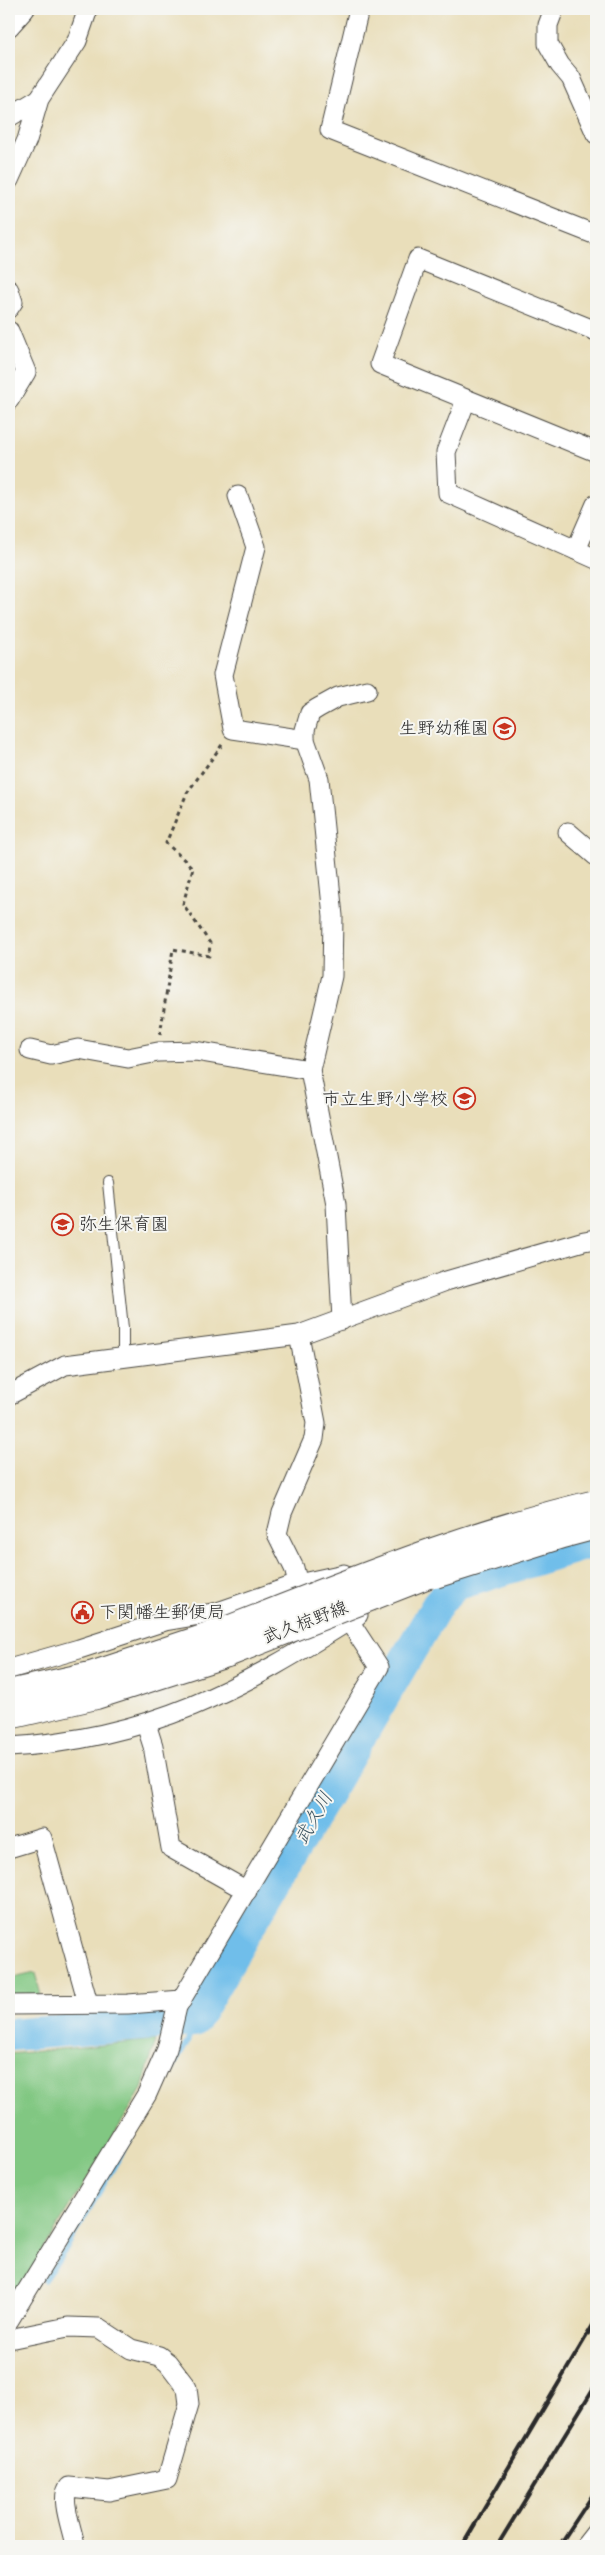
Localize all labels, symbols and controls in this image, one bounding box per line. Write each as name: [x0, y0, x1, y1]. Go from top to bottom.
school or university icon: 生野幼稚園: [493, 716, 517, 740]
place label: 生野幼稚園: [399, 717, 489, 739]
school or university icon: 市立生野小学校: [452, 1087, 476, 1111]
place label: 市立生野小学校: [322, 1088, 448, 1110]
school or university icon: 弥生保育園: [51, 1212, 75, 1236]
place label: 弥生保育園: [79, 1213, 169, 1235]
street label: 武久椋野線: [259, 1596, 351, 1648]
public building icon: 下関幡生郵便局: [71, 1600, 95, 1624]
place label: 下関幡生郵便局: [99, 1601, 225, 1623]
water label: 武久川: [289, 1788, 337, 1848]

